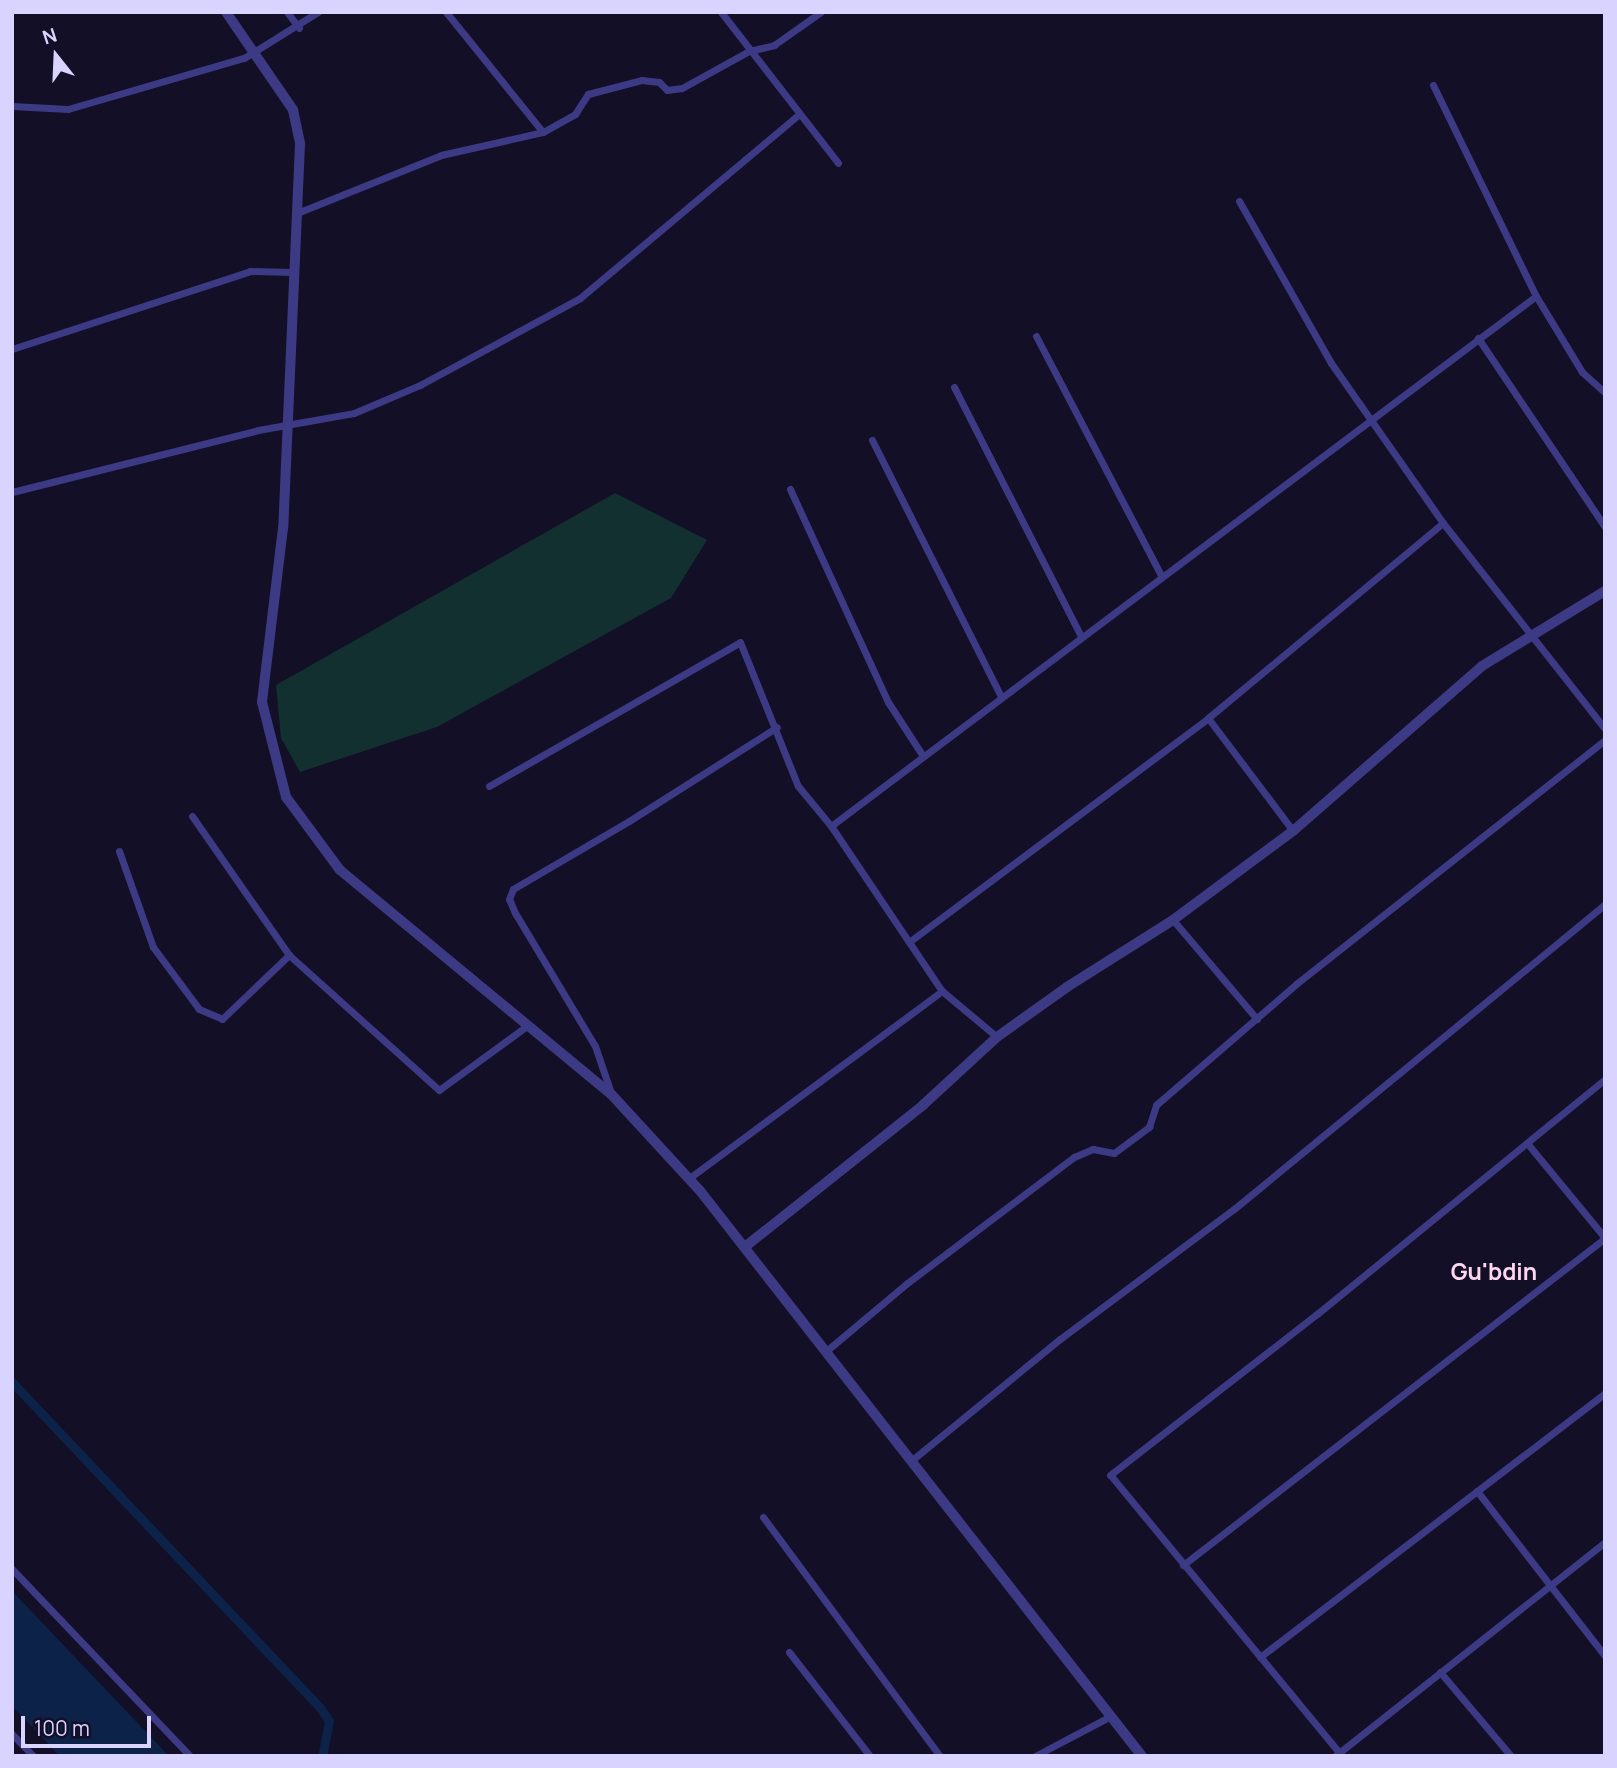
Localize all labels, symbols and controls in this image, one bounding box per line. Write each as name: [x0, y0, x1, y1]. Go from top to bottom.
north arrow: [21, 21, 91, 91]
text: N: [39, 22, 60, 51]
district label: Gu'bdin: [1451, 1257, 1537, 1285]
scale bar: [24, 1702, 154, 1746]
text: 100 m: [34, 1714, 90, 1742]

